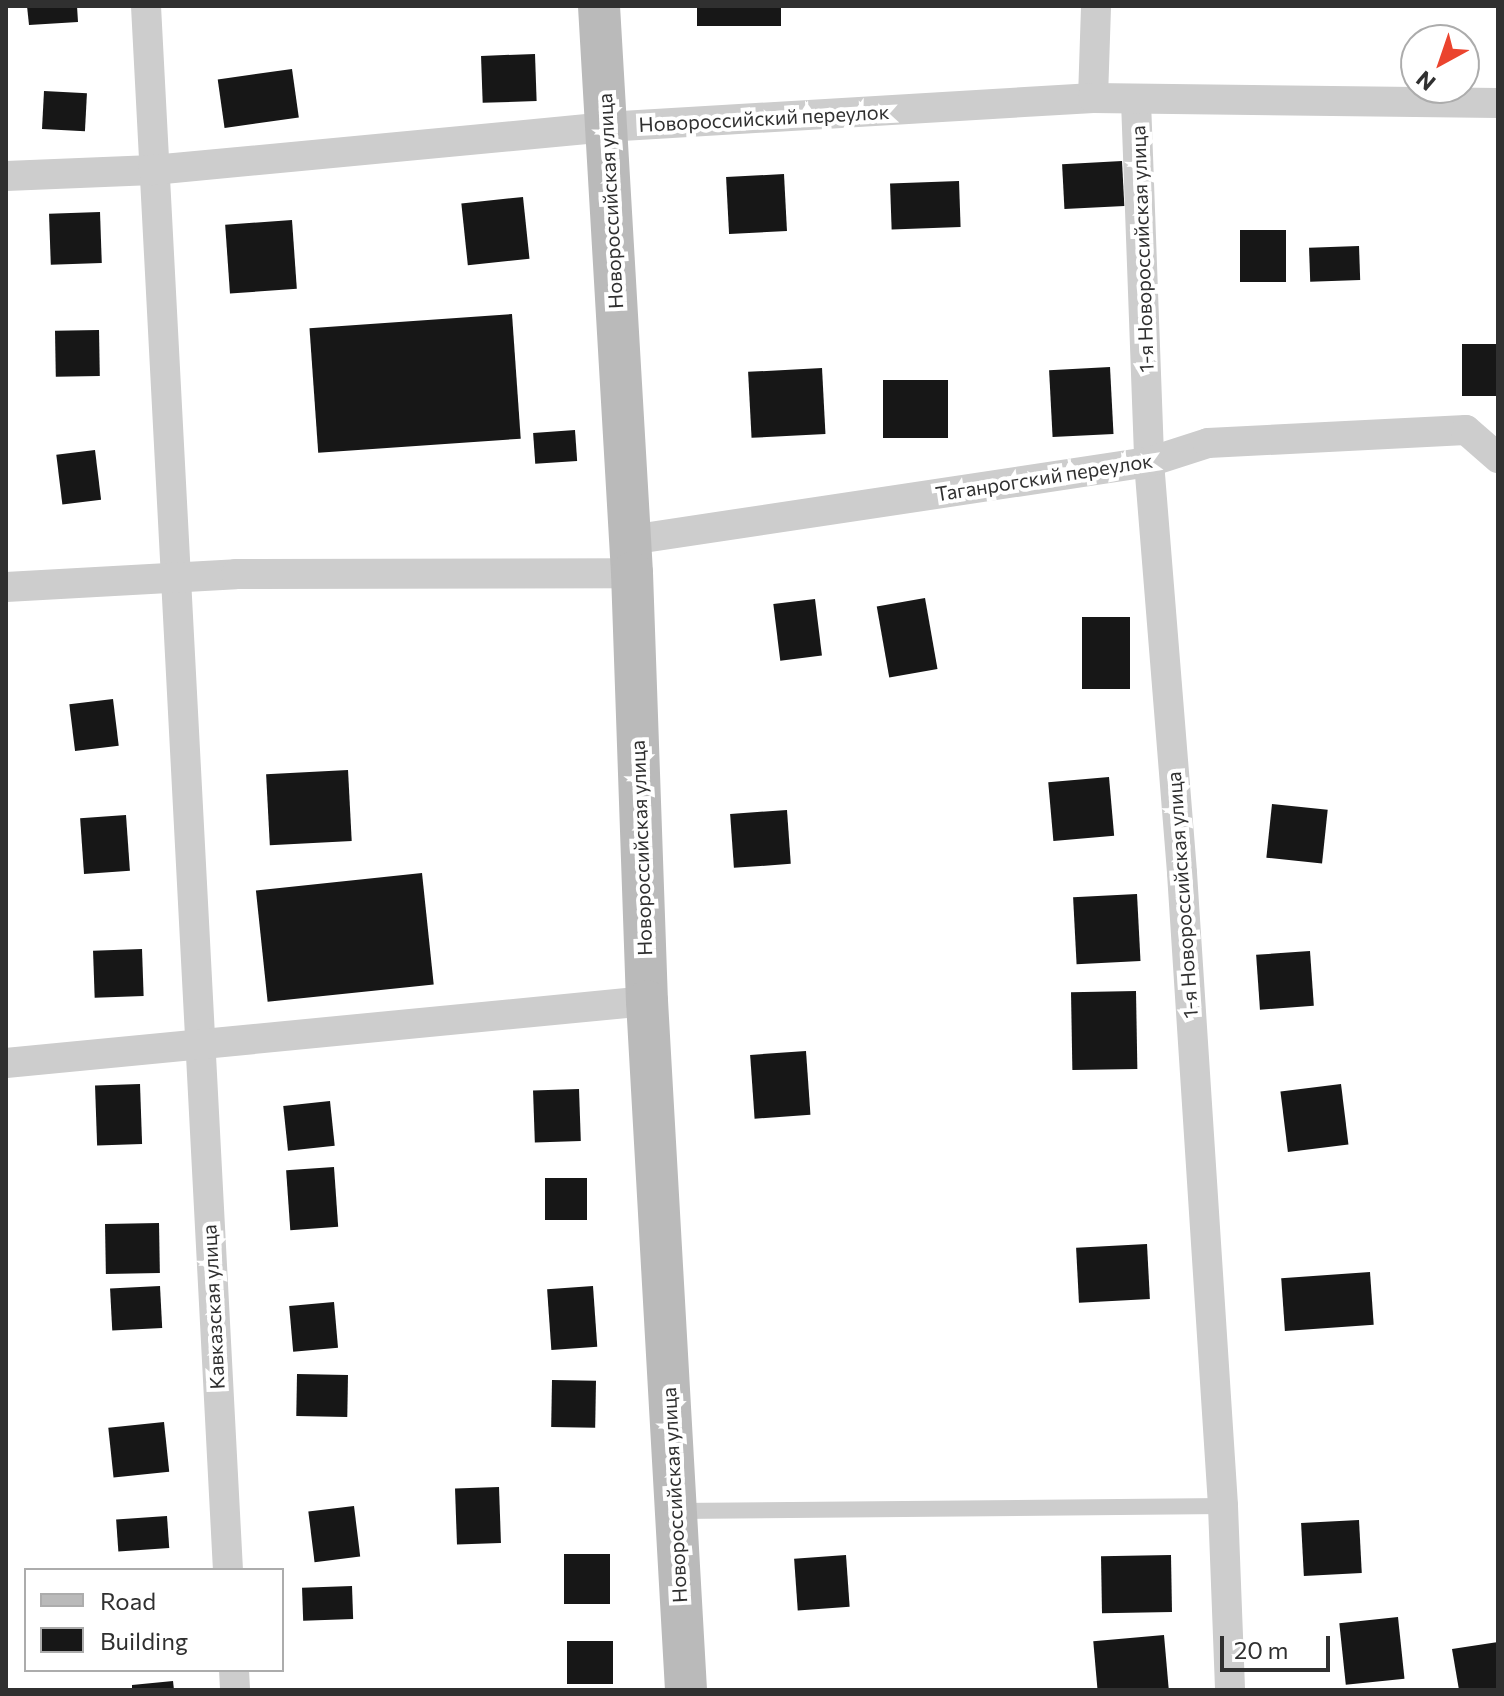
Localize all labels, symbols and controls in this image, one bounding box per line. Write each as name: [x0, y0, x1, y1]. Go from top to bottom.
north arrow: [1400, 24, 1480, 104]
text: N: [1411, 66, 1441, 97]
street label: Новороссийская улица: [592, 93, 628, 309]
street label: Новороссийский переулок: [638, 99, 890, 137]
street label: 1-я Новороссийская улица: [1126, 125, 1158, 373]
street label: Таганрогский переулок: [934, 448, 1154, 506]
street label: Новороссийская улица: [625, 740, 657, 956]
street label: 1-я Новороссийская улица: [1161, 771, 1203, 1019]
street label: Кавказская улица: [197, 1224, 229, 1390]
street label: Новороссийская улица: [656, 1387, 692, 1603]
legend: [24, 1568, 284, 1672]
text: Road: [100, 1586, 156, 1615]
scale bar: [1224, 1620, 1334, 1670]
text: Building: [100, 1626, 188, 1655]
text: 20 m: [1234, 1635, 1288, 1664]

